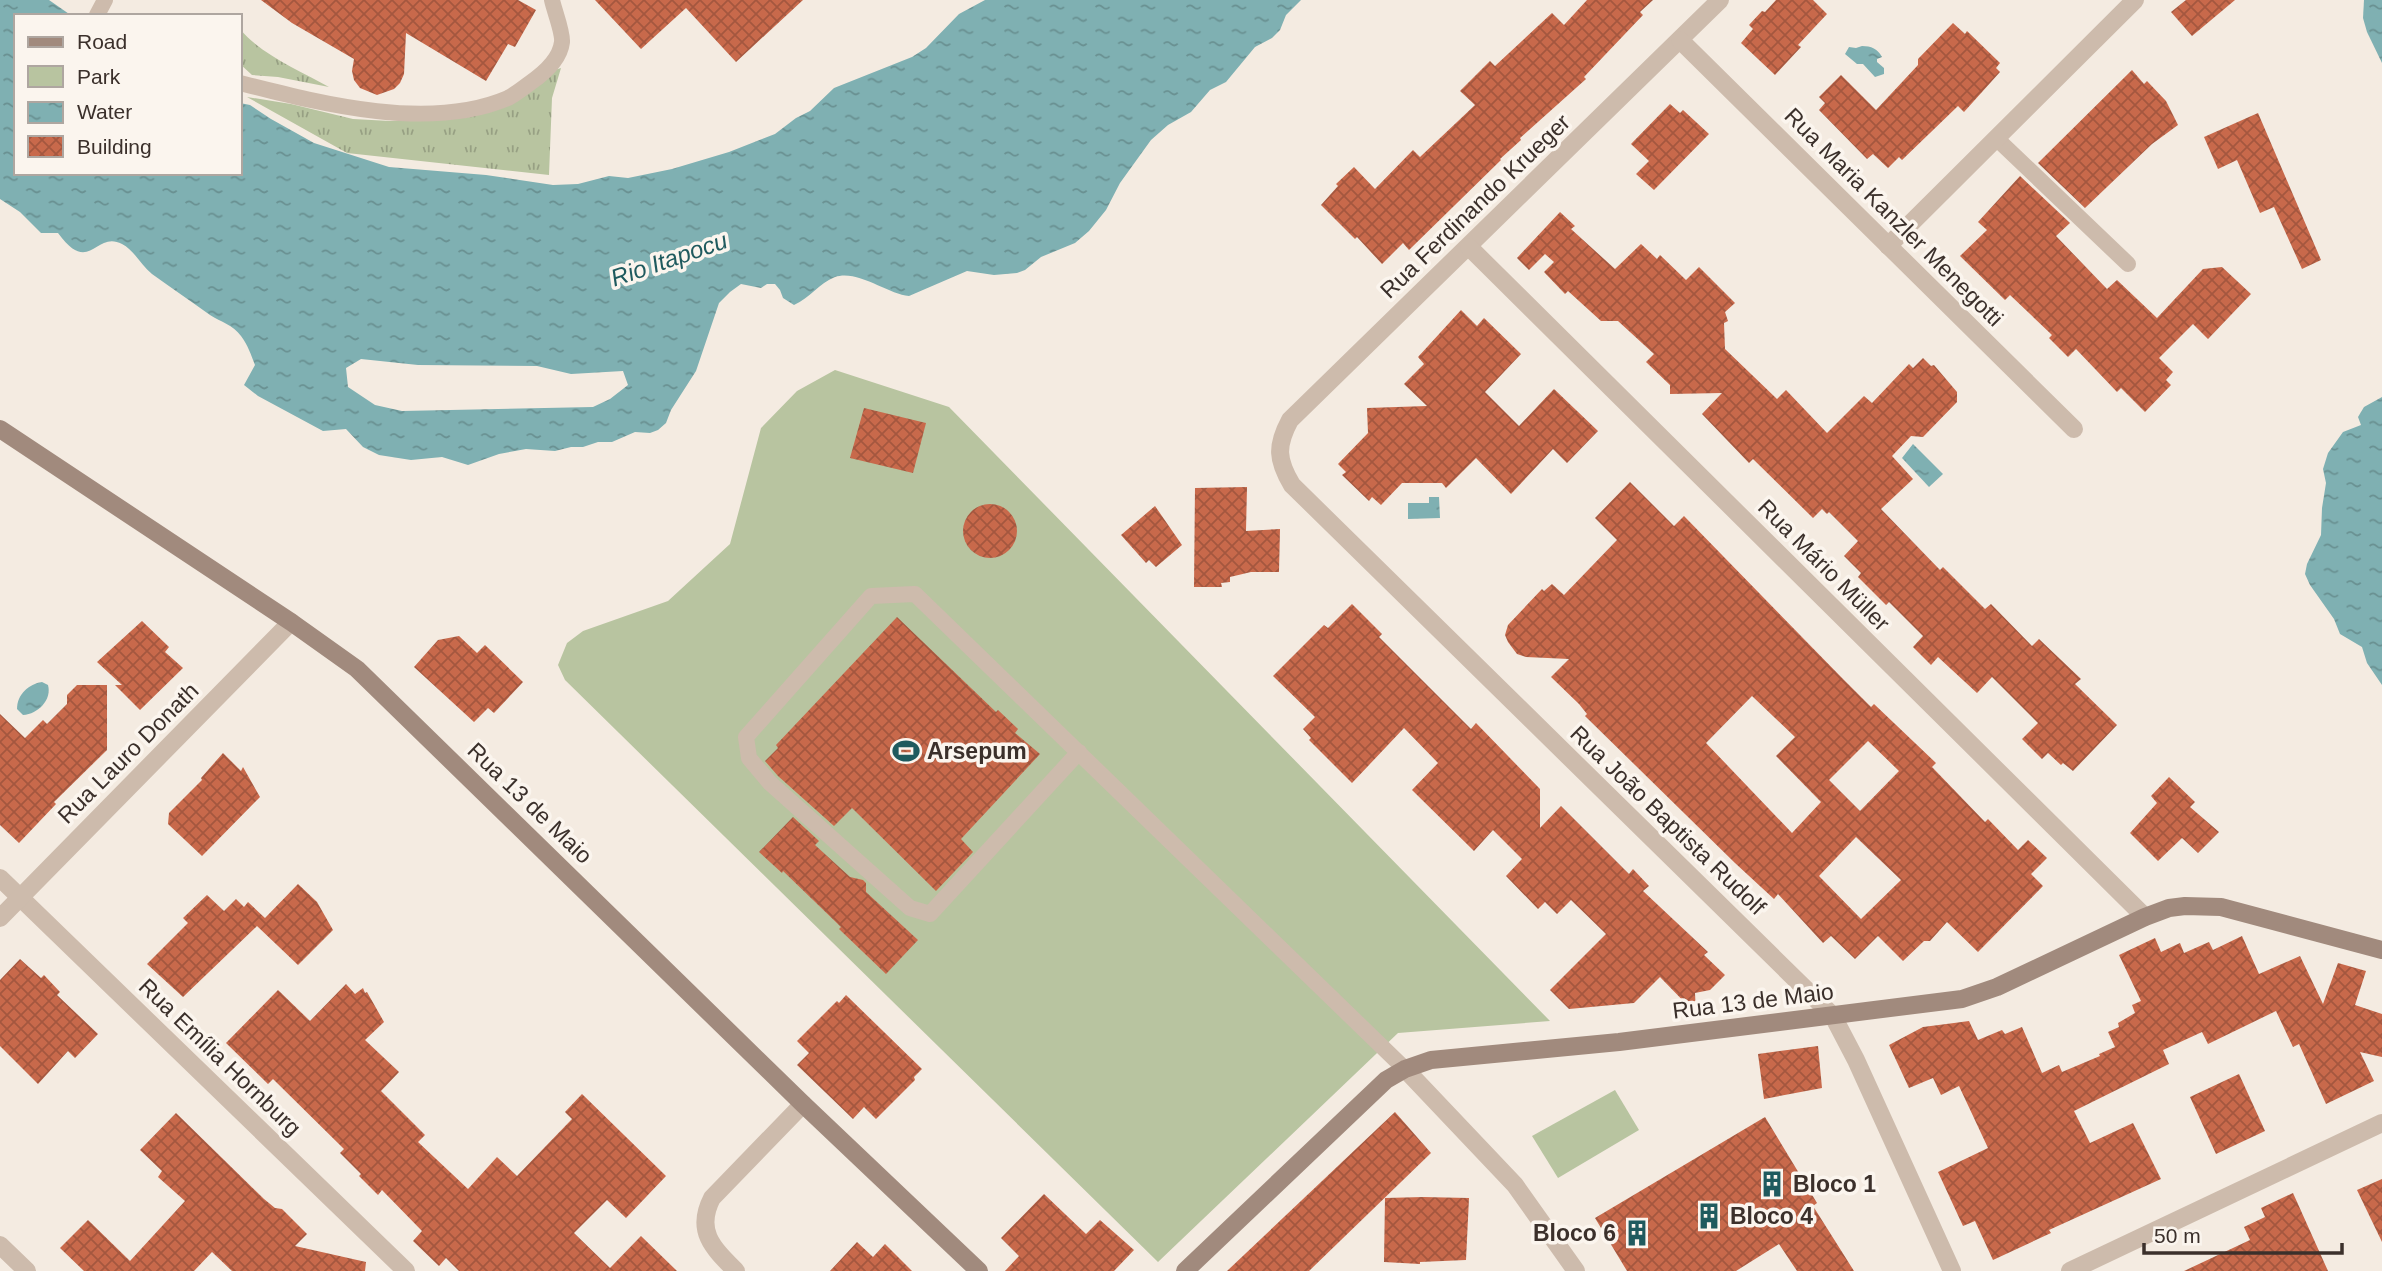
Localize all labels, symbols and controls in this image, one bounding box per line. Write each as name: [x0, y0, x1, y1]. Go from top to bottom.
legend: [14, 14, 242, 175]
text: Road: [77, 30, 127, 53]
text: Park: [77, 65, 121, 88]
text: Water: [77, 100, 132, 123]
street label: Rua Maria Kanzler Menegotti: [1779, 102, 2009, 332]
street label: Rua Ferdinando Krueger: [1375, 108, 1575, 303]
text: Building: [77, 135, 152, 158]
water label: Rio Itapocu: [607, 226, 731, 292]
street label: Rua Mário Müller: [1753, 494, 1895, 636]
street label: Rua Lauro Donath: [52, 677, 204, 829]
street label: Rua João Baptista Rudolf: [1565, 720, 1771, 920]
sports icon: Arsepum: [891, 736, 921, 766]
street label: Rua 13 de Maio: [463, 737, 597, 869]
place label: Arsepum: [927, 738, 1027, 764]
street label: Rua Emília Hornburg: [134, 973, 306, 1141]
street label: Rua 13 de Maio: [1671, 978, 1835, 1024]
building icon: Bloco 1: [1757, 1169, 1787, 1199]
place label: Bloco 1: [1793, 1171, 1876, 1197]
building icon: Bloco 4: [1694, 1201, 1724, 1231]
place label: Bloco 4: [1730, 1203, 1813, 1229]
scale bar: [2144, 1212, 2342, 1256]
building icon: Bloco 6: [1622, 1218, 1652, 1248]
place label: Bloco 6: [1533, 1220, 1616, 1246]
text: 50 m: [2154, 1224, 2201, 1247]

